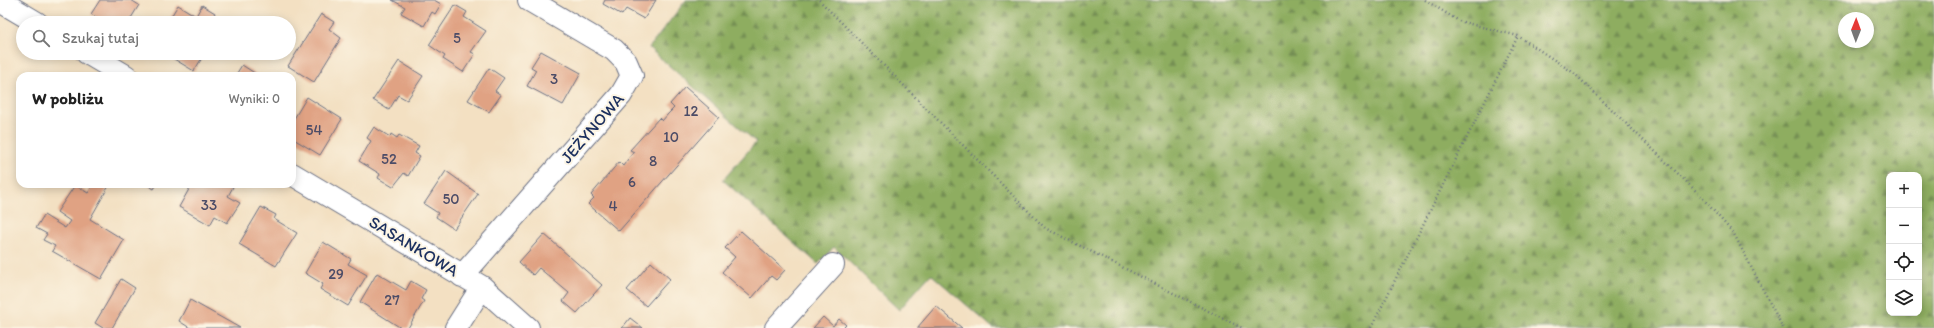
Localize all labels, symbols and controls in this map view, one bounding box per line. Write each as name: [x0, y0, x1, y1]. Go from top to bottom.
north arrow: [1838, 12, 1874, 48]
search box: [16, 16, 296, 60]
icon: search: [30, 27, 52, 49]
text: Szukaj tutaj: [62, 29, 139, 47]
house number: 5: [453, 29, 461, 47]
house number: 3: [550, 70, 558, 88]
text: W pobliżu: [32, 88, 103, 108]
street label: JEŻYNOWA: [556, 89, 628, 167]
text: Wyniki: 0: [228, 91, 280, 106]
house number: 12: [684, 102, 699, 120]
house number: 54: [306, 121, 322, 139]
house number: 10: [663, 128, 679, 146]
house number: 52: [381, 150, 397, 168]
house number: 8: [649, 152, 657, 170]
map controls: [1886, 172, 1922, 316]
button: +: [1886, 172, 1922, 208]
house number: 6: [628, 173, 636, 191]
house number: 50: [442, 190, 460, 208]
house number: 33: [201, 196, 217, 214]
house number: 4: [608, 197, 618, 215]
button: −: [1886, 208, 1922, 244]
street label: SASANKOWA: [366, 211, 462, 281]
button: locate: [1886, 244, 1922, 280]
house number: 29: [328, 265, 344, 283]
button: layers: [1886, 280, 1922, 316]
house number: 27: [384, 291, 400, 309]

